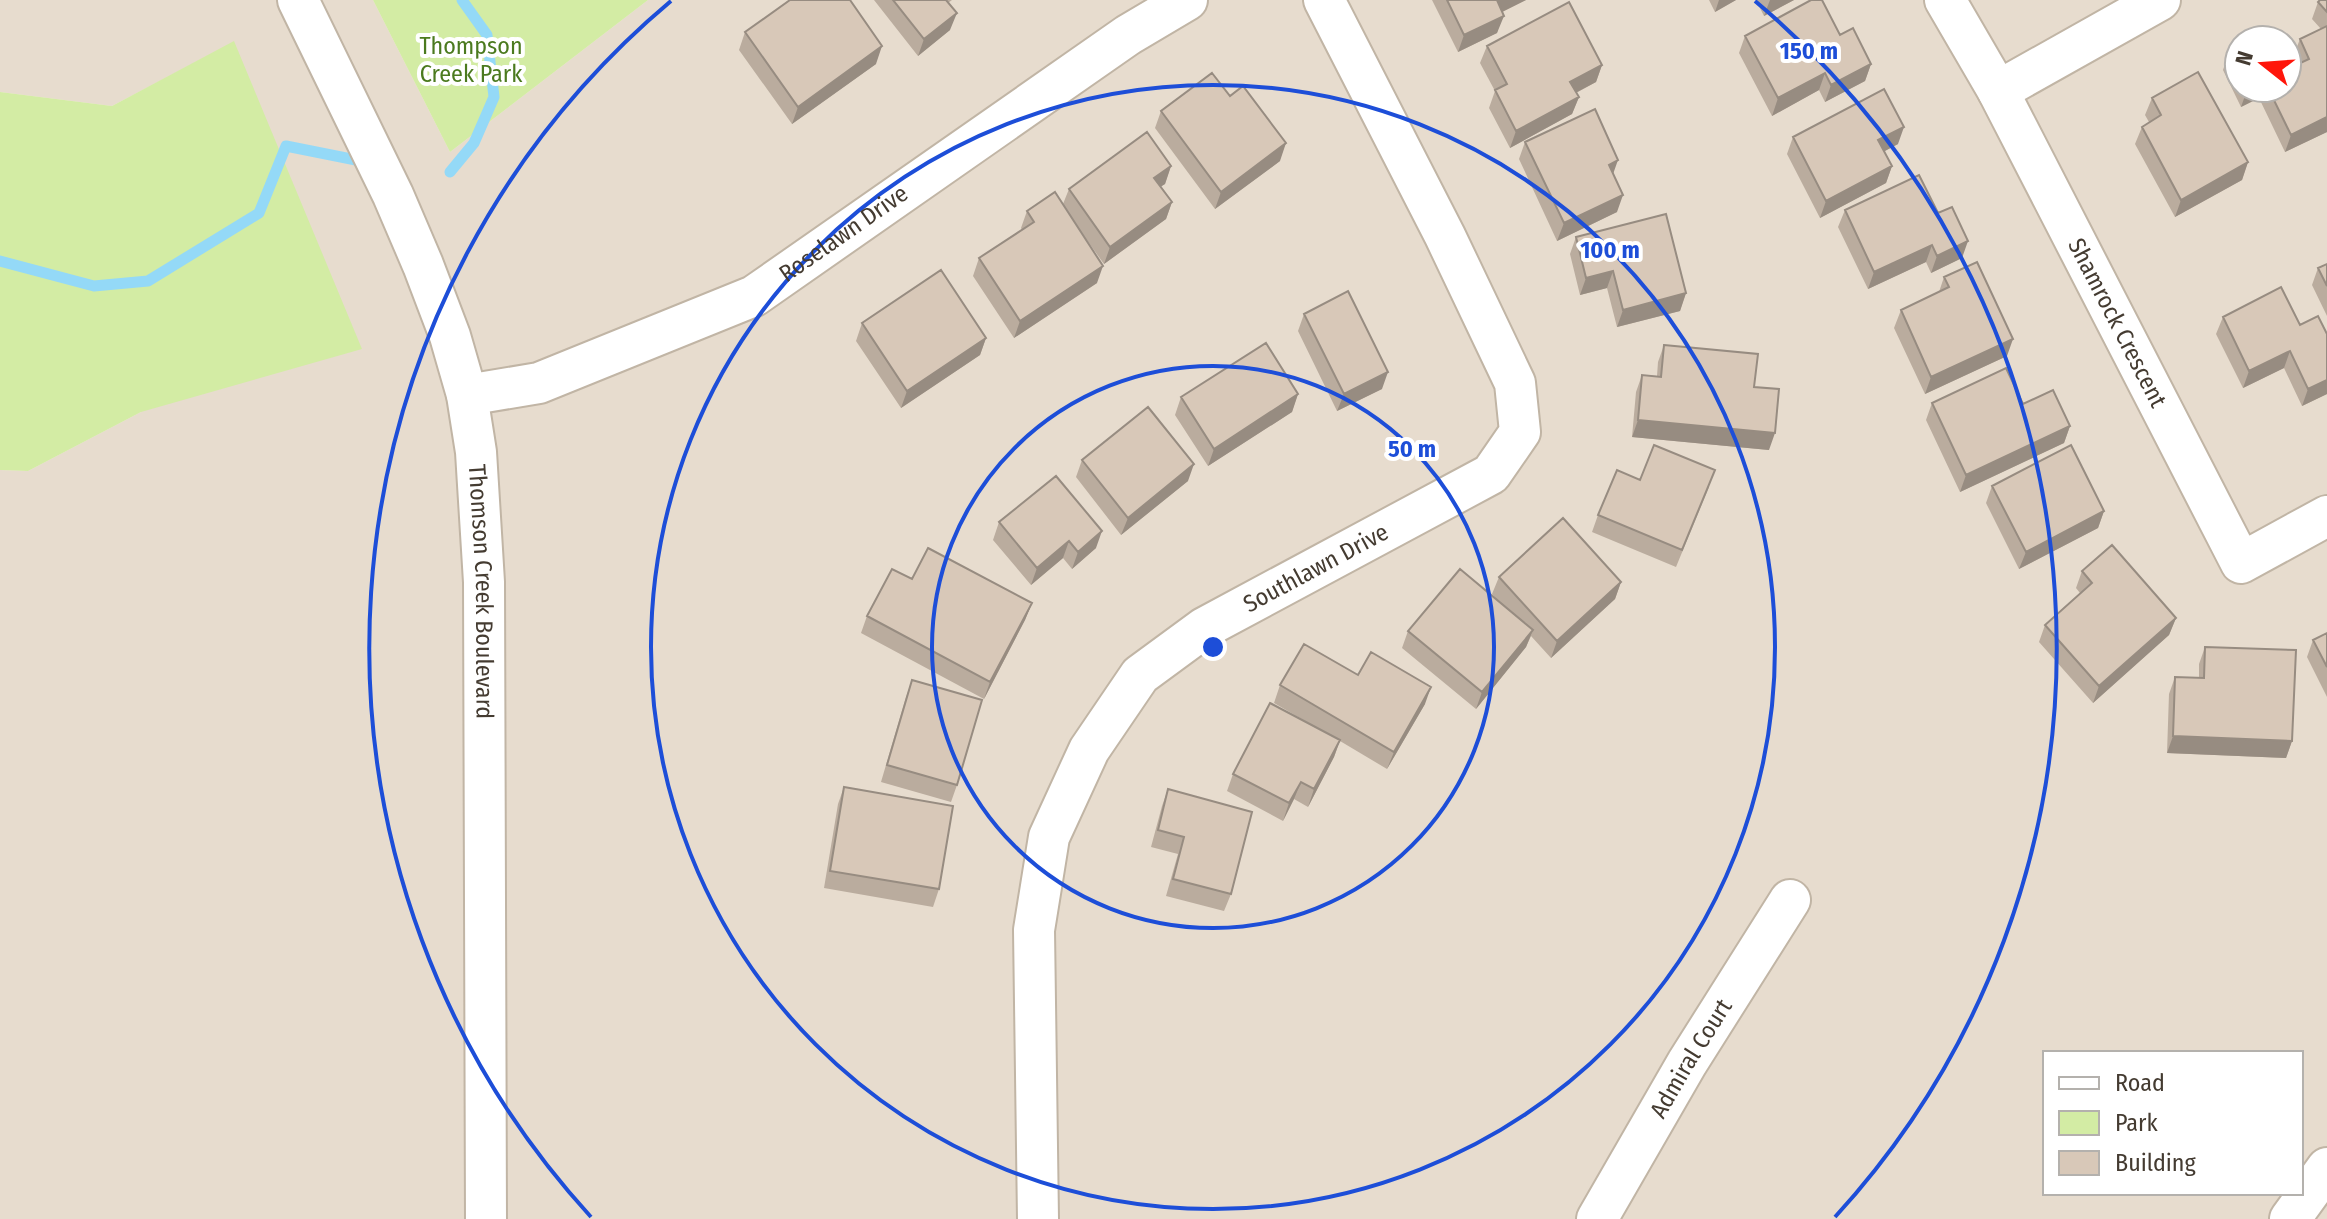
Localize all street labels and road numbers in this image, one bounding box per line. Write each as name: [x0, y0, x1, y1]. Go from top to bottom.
street label: Roselawn Drive: [774, 179, 913, 288]
street label: Shamrock Crescent: [2062, 234, 2172, 412]
street label: Thomson Creek Boulevard: [463, 463, 498, 719]
street label: Southlawn Drive: [1239, 518, 1393, 618]
street label: Admiral Court: [1644, 994, 1738, 1123]

